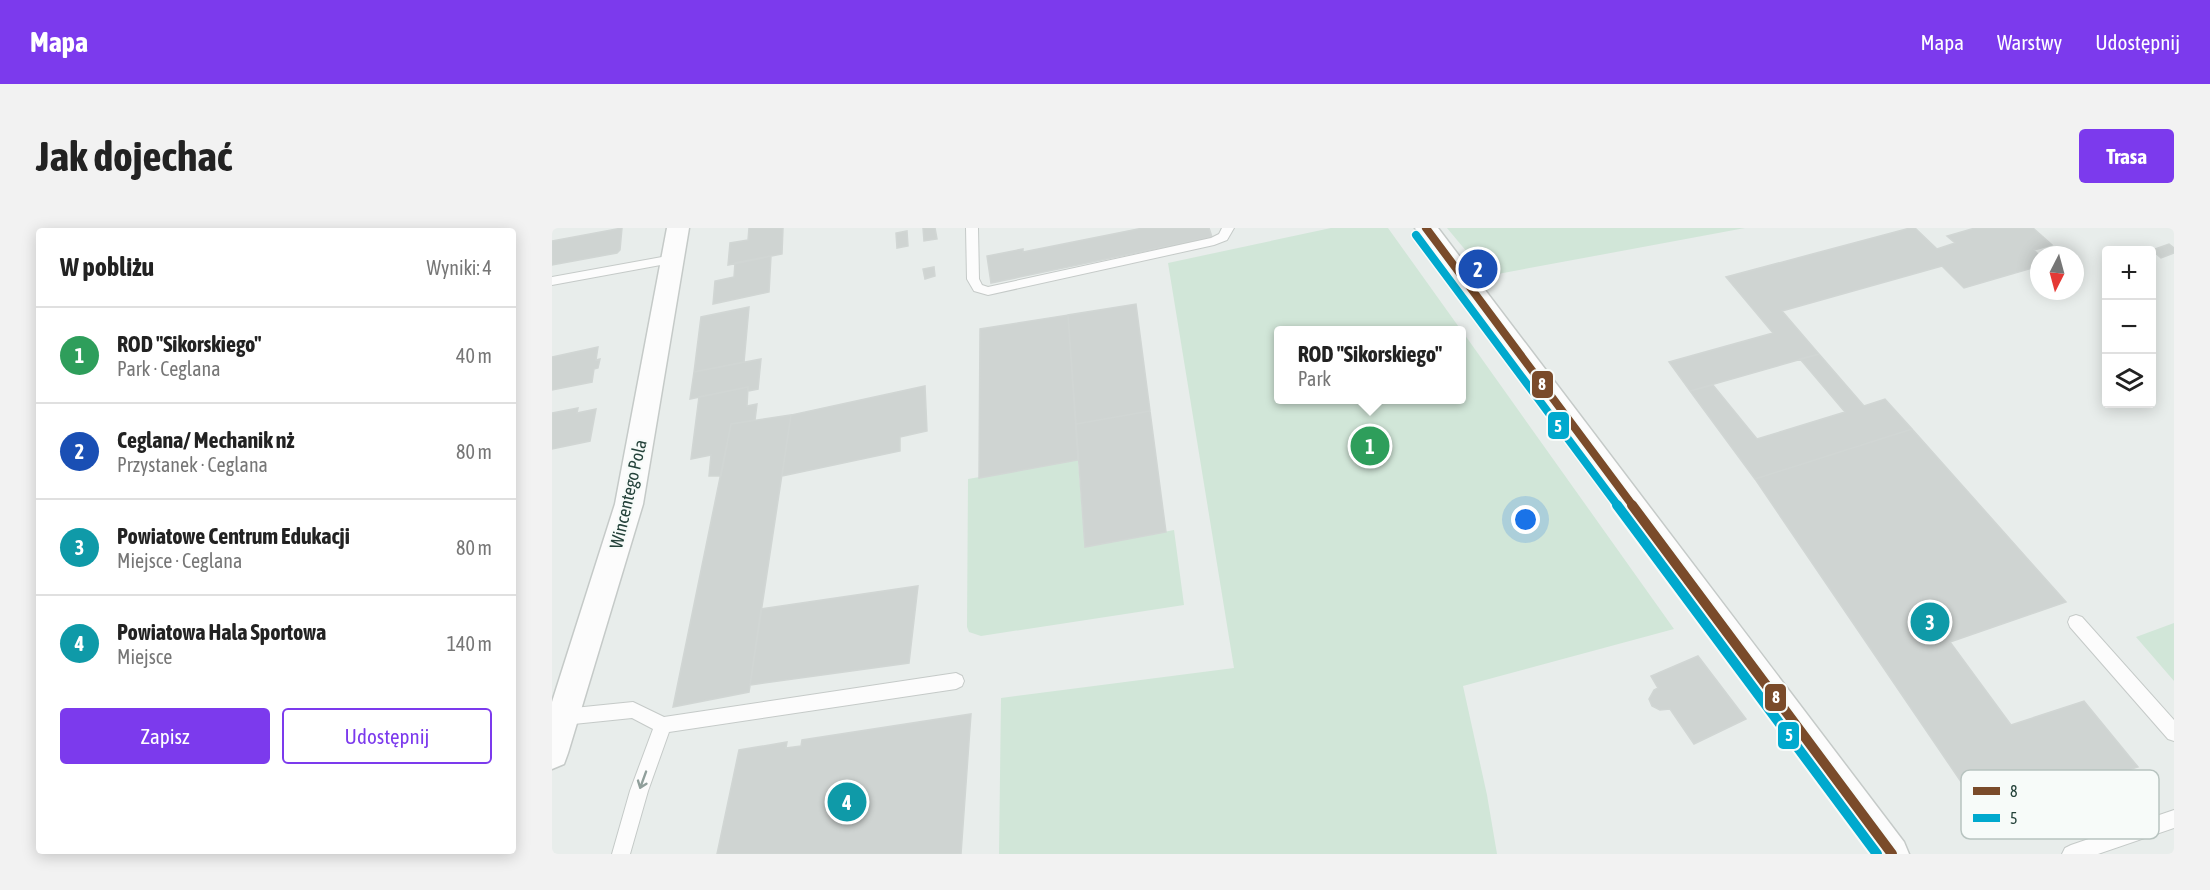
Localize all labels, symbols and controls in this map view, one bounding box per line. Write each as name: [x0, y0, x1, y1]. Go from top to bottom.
text: Mapa: [30, 26, 88, 58]
text: Mapa: [1920, 30, 1964, 54]
text: Warstwy: [1997, 30, 2062, 54]
text: Udostępnij: [2095, 30, 2180, 54]
button: Trasa: [2079, 129, 2174, 183]
text: Jak dojechać: [36, 132, 232, 180]
pin: 2: [1458, 246, 1498, 291]
north arrow: [2030, 246, 2084, 300]
map controls: [2102, 246, 2156, 408]
button: +: [2102, 246, 2156, 300]
text: W pobliżu: [60, 252, 154, 282]
text: Wyniki: 4: [426, 256, 492, 279]
button: −: [2102, 300, 2156, 354]
popup: [1274, 326, 1466, 404]
text: ROD "Sikorskiego": [117, 331, 262, 357]
text: ROD "Sikorskiego": [1298, 341, 1442, 367]
text: 1: [75, 344, 84, 367]
text: 40 m: [456, 344, 492, 367]
button: layers: [2102, 354, 2156, 408]
text: Park · Ceglana: [117, 357, 220, 380]
text: Park: [1298, 367, 1331, 390]
line badge: 8: [1531, 370, 1554, 399]
text: 8: [1538, 375, 1546, 393]
line badge: 5: [1547, 411, 1570, 440]
text: 5: [1554, 417, 1562, 435]
pin: 1: [1350, 424, 1390, 468]
text: Ceglana/ Mechanik nż: [117, 427, 294, 453]
street label: Wincentego Pola: [605, 437, 651, 551]
text: 2: [75, 440, 84, 463]
text: 80 m: [456, 440, 492, 463]
text: Przystanek · Ceglana: [117, 453, 268, 476]
your location: [1511, 505, 1540, 534]
text: Powiatowe Centrum Edukacji: [117, 523, 350, 549]
text: 3: [75, 536, 84, 559]
text: 80 m: [456, 536, 492, 559]
text: Miejsce · Ceglana: [117, 549, 242, 572]
pin: 3: [1910, 600, 1950, 644]
text: Powiatowa Hala Sportowa: [117, 619, 326, 645]
text: 4: [75, 632, 84, 655]
text: 140 m: [447, 632, 492, 655]
text: Miejsce: [117, 645, 172, 668]
line badge: 8: [1764, 683, 1787, 712]
text: 8: [1772, 688, 1780, 706]
button: Zapisz: [60, 708, 270, 764]
button: Udostępnij: [282, 708, 492, 764]
line badge: 5: [1777, 721, 1800, 750]
text: 5: [1785, 726, 1793, 744]
one-way arrow: [636, 770, 647, 789]
legend: [1961, 770, 2159, 839]
pin: 4: [828, 780, 866, 824]
text: 8: [2010, 782, 2018, 800]
text: 5: [2010, 809, 2018, 827]

